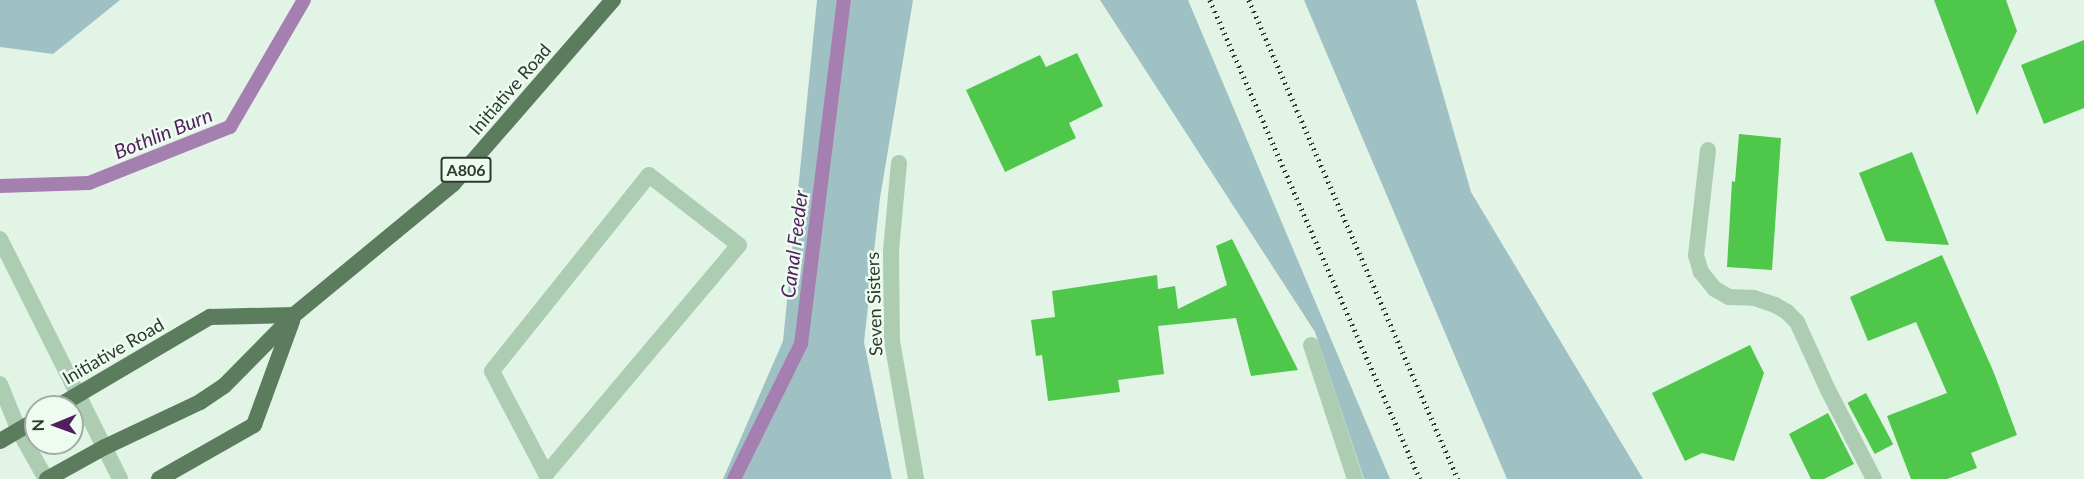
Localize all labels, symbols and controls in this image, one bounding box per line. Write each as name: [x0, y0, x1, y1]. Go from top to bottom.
street label: Initiative Road: [465, 39, 555, 139]
water label: Bothlin Burn: [110, 102, 216, 164]
road number: A806: [440, 157, 492, 183]
water label: Canal Feeder: [775, 189, 813, 299]
street label: Seven Sisters: [861, 252, 887, 356]
street label: Initiative Road: [59, 313, 167, 389]
north arrow: [24, 395, 84, 455]
text: N: [28, 419, 47, 432]

